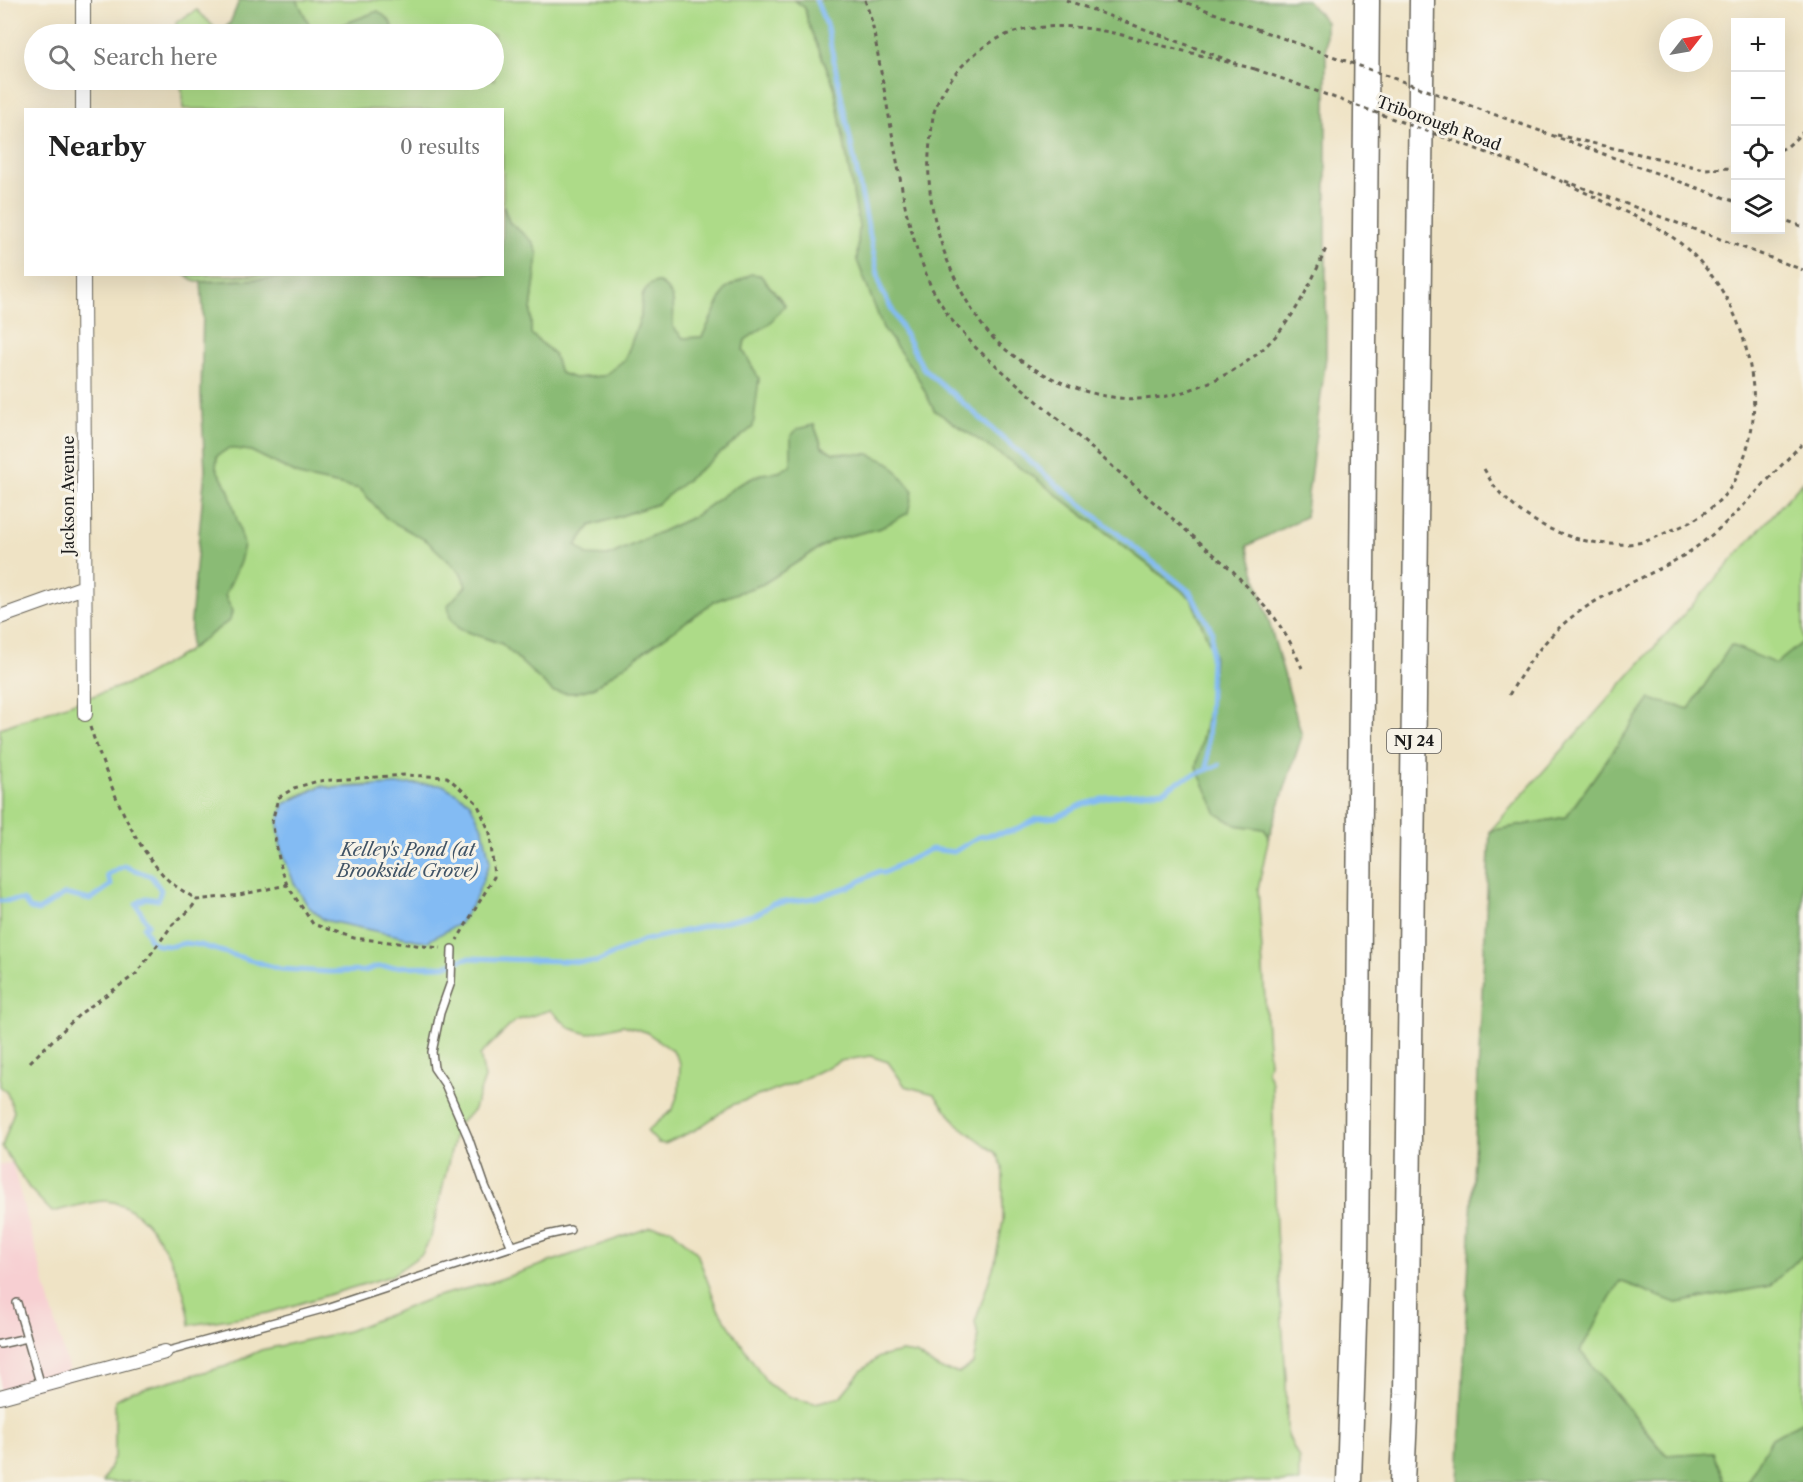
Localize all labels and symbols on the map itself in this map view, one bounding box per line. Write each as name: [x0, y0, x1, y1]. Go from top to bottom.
north arrow: [1659, 18, 1713, 72]
street label: Triborough Road: [1374, 91, 1504, 155]
street label: Jackson Avenue: [58, 436, 78, 557]
road number: NJ 24: [1387, 729, 1441, 753]
water label: Kelley's Pond (at Brookside Grove): [335, 839, 479, 882]

